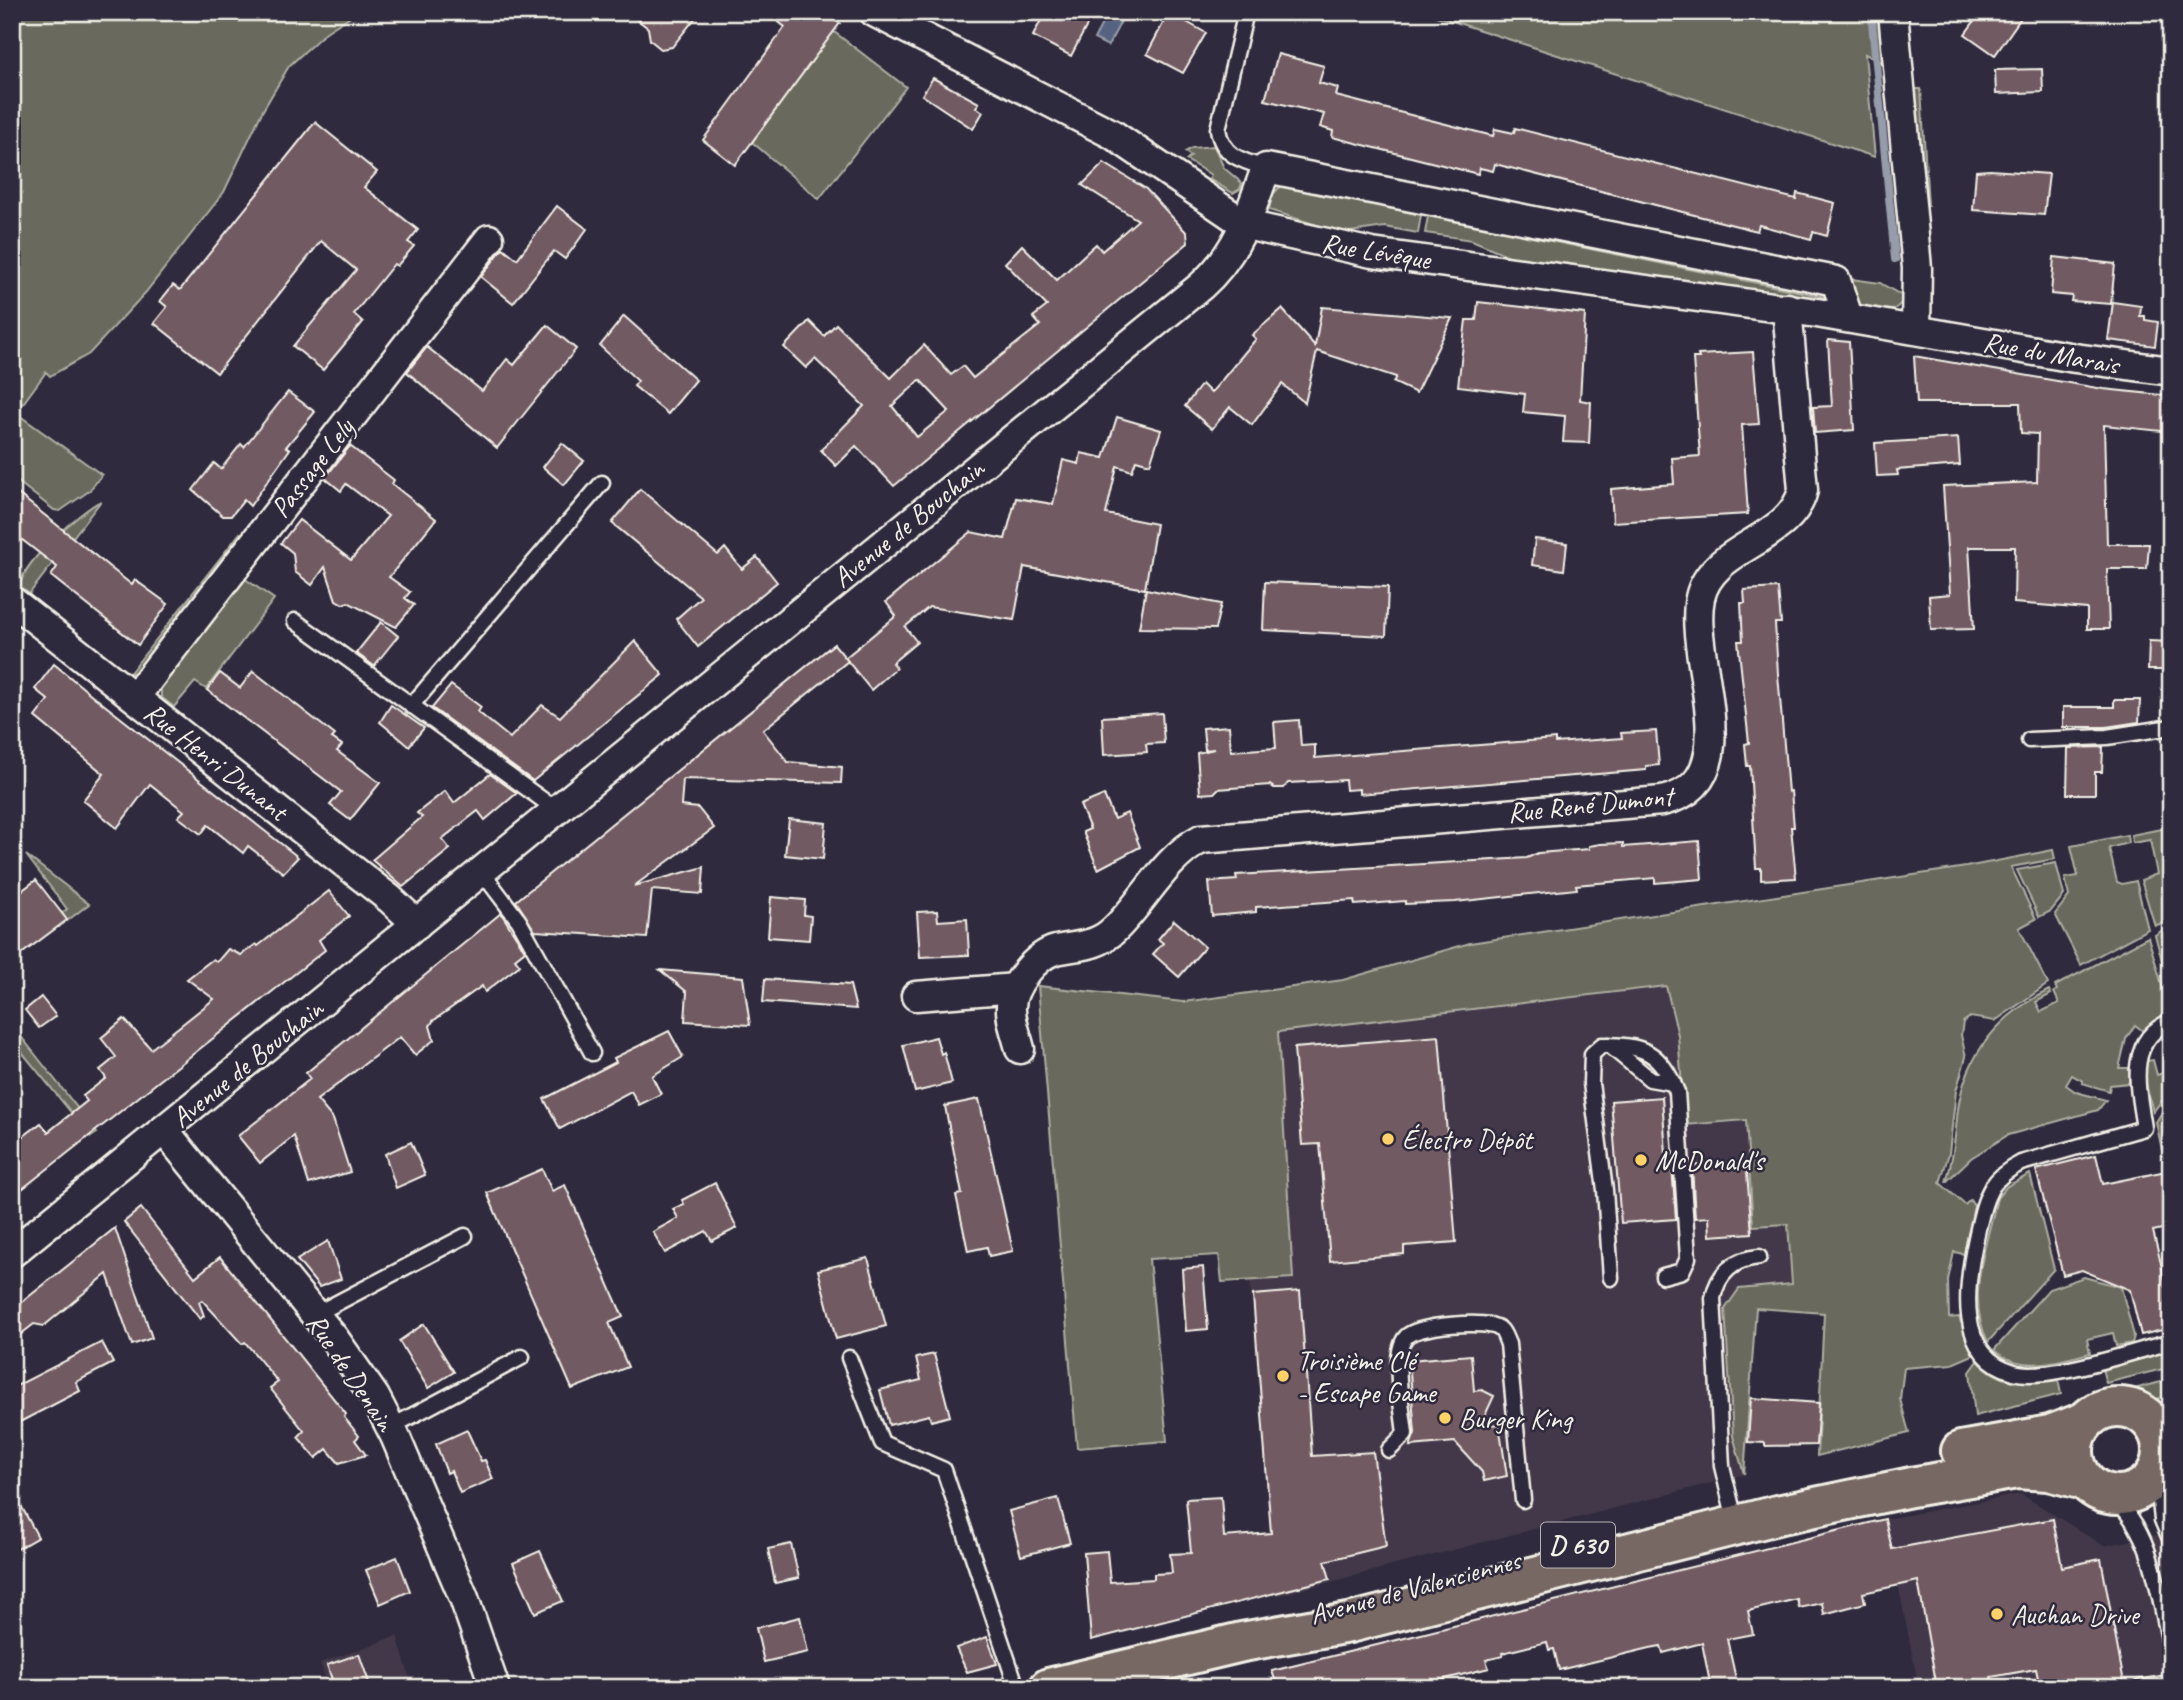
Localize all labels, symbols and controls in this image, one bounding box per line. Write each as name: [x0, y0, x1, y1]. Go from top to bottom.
street label: Rue Lévêque: [1319, 225, 1435, 277]
street label: Rue du Marais: [1980, 324, 2124, 383]
street label: Passage Lely: [263, 410, 363, 524]
street label: Avenue de Bouchain: [825, 450, 992, 595]
street label: Rue Henri Dunant: [137, 694, 297, 830]
street label: Rue René Dumont: [1506, 778, 1678, 830]
street label: Avenue de Bouchain: [164, 990, 331, 1135]
place label: Électro Dépôt: [1402, 1122, 1535, 1157]
marker: Électro Dépôt: [1380, 1131, 1396, 1147]
place label: McDonald's: [1655, 1143, 1766, 1178]
marker: McDonald's: [1633, 1152, 1649, 1168]
street label: Rue de Denain: [299, 1306, 404, 1439]
place label: Troisième Clé - Escape Game: [1297, 1343, 1438, 1410]
marker: Troisième Clé - Escape Game: [1275, 1368, 1291, 1384]
place label: Burger King: [1459, 1401, 1574, 1436]
marker: Burger King: [1437, 1410, 1453, 1426]
road number: D 630: [1541, 1522, 1615, 1568]
street label: Avenue de Valenciennes: [1306, 1541, 1527, 1632]
place label: Auchan Drive: [2011, 1597, 2140, 1632]
marker: Auchan Drive: [1989, 1606, 2005, 1622]

